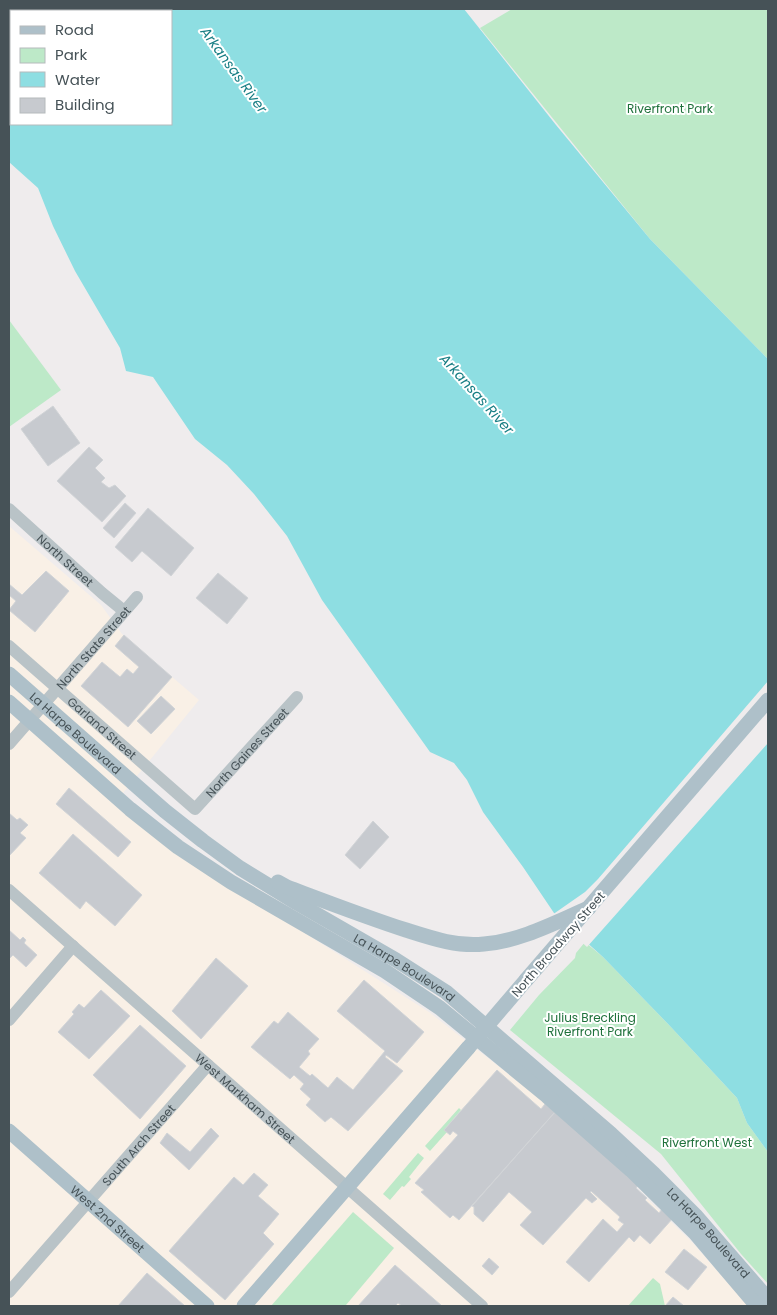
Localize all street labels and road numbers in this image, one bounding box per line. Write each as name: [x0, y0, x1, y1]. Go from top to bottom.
street label: North Street: [33, 530, 97, 590]
street label: North State Street: [52, 602, 134, 693]
street label: La Harpe Boulevard: [26, 688, 125, 778]
street label: Garland Street: [64, 693, 141, 763]
street label: North Gaines Street: [201, 704, 292, 801]
street label: North Broadway Street: [507, 888, 609, 1000]
street label: La Harpe Boulevard: [351, 929, 459, 1005]
street label: West Markham Street: [192, 1049, 299, 1147]
street label: South Arch Street: [98, 1100, 179, 1189]
street label: West 2nd Street: [67, 1181, 149, 1256]
street label: La Harpe Boulevard: [663, 1183, 754, 1281]

